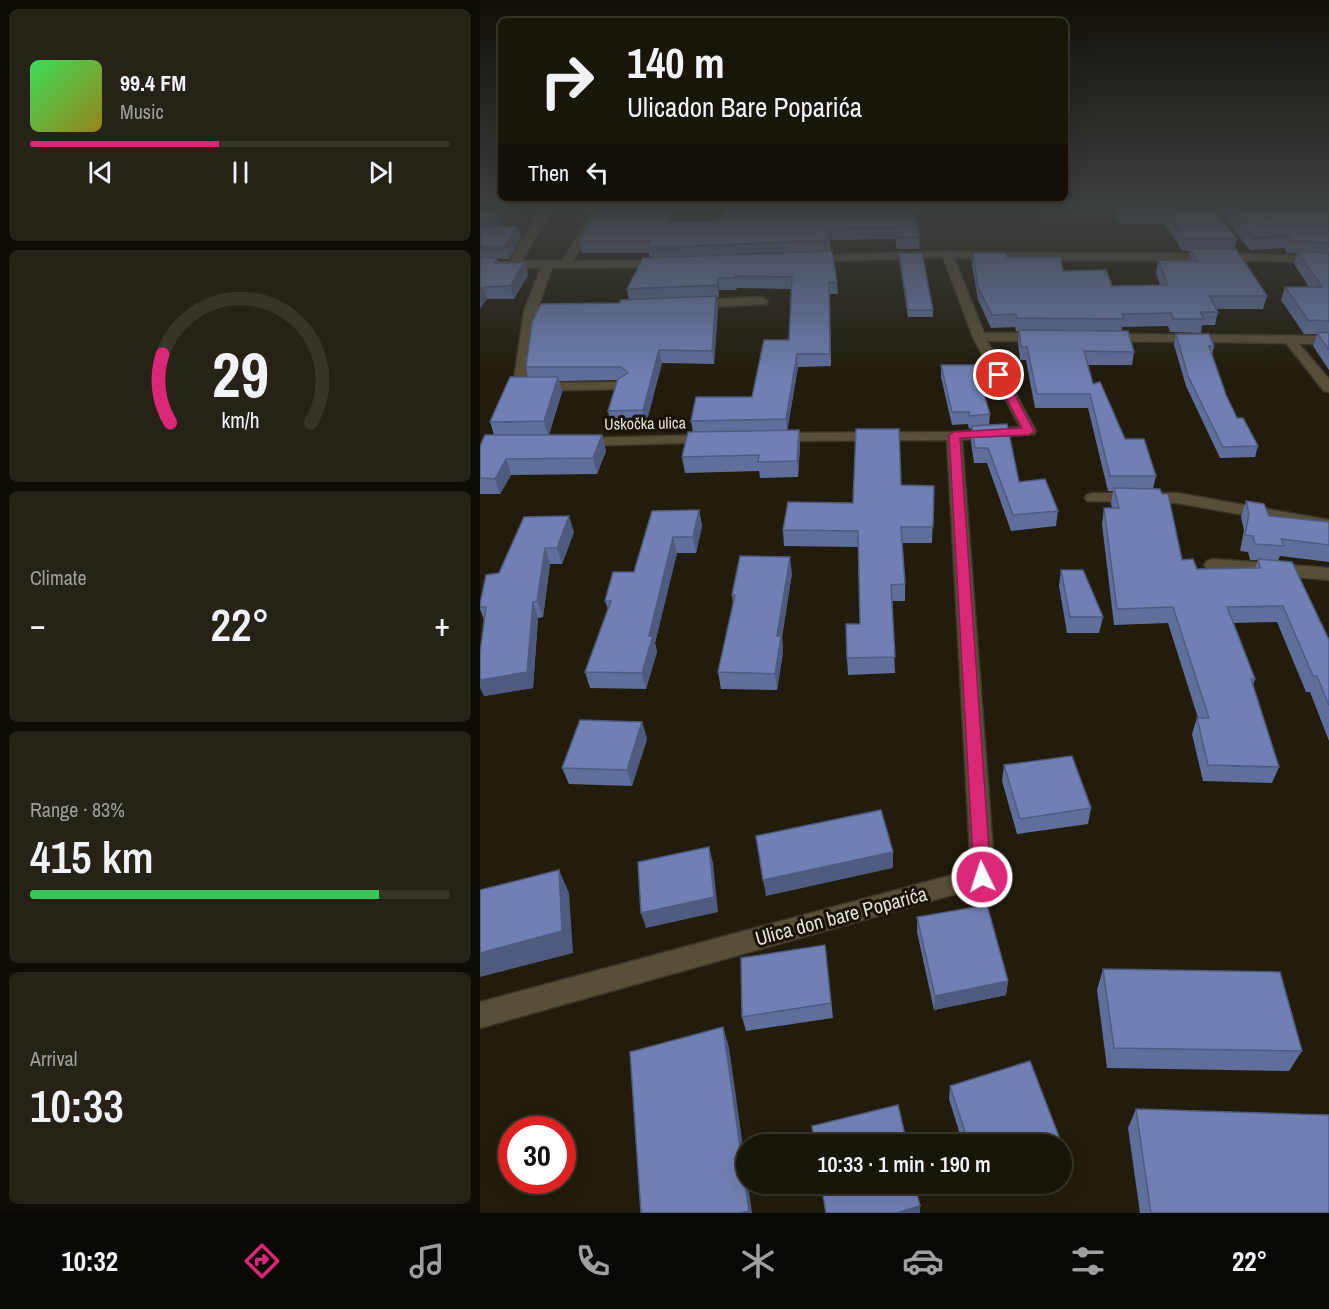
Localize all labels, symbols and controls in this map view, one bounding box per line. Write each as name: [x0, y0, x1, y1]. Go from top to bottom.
text: 140 m: [627, 35, 725, 91]
icon: right: [528, 42, 606, 120]
text: 99.4 FM: [120, 68, 186, 98]
text: Ulicadon Bare Poparića: [627, 89, 862, 125]
text: Music: [120, 98, 164, 125]
icon: previous: [84, 156, 117, 189]
icon: pause: [224, 156, 257, 189]
icon: next: [364, 156, 397, 189]
icon: left: [581, 156, 614, 189]
text: Then: [528, 158, 569, 188]
text: 29: [212, 332, 268, 416]
pin: [973, 349, 1024, 400]
icon: arrive: [982, 358, 1015, 391]
text: km/h: [221, 406, 259, 435]
street label: Uskočka ulica: [604, 411, 687, 435]
text: Climate: [30, 564, 87, 591]
text: 22°: [210, 594, 270, 655]
text: −: [30, 602, 46, 646]
text: +: [434, 602, 450, 646]
text: Range · 83%: [30, 796, 125, 823]
text: 415 km: [30, 826, 154, 887]
position arrow: [950, 845, 1014, 909]
street label: Ulica don bare Poparića: [752, 880, 930, 951]
text: Arrival: [30, 1045, 77, 1072]
text: 10:33: [30, 1075, 124, 1136]
speed limit sign: 30: [498, 1116, 576, 1194]
text: 10:33 · 1 min · 190 m: [817, 1149, 991, 1179]
icon: directions: [241, 1240, 283, 1282]
icon: music: [406, 1240, 448, 1282]
icon: phone: [572, 1240, 614, 1282]
icon: climate: [737, 1240, 779, 1282]
icon: car: [902, 1240, 944, 1282]
icon: filters: [1067, 1240, 1109, 1282]
text: 10:32: [62, 1243, 118, 1279]
text: 22°: [1232, 1243, 1267, 1279]

